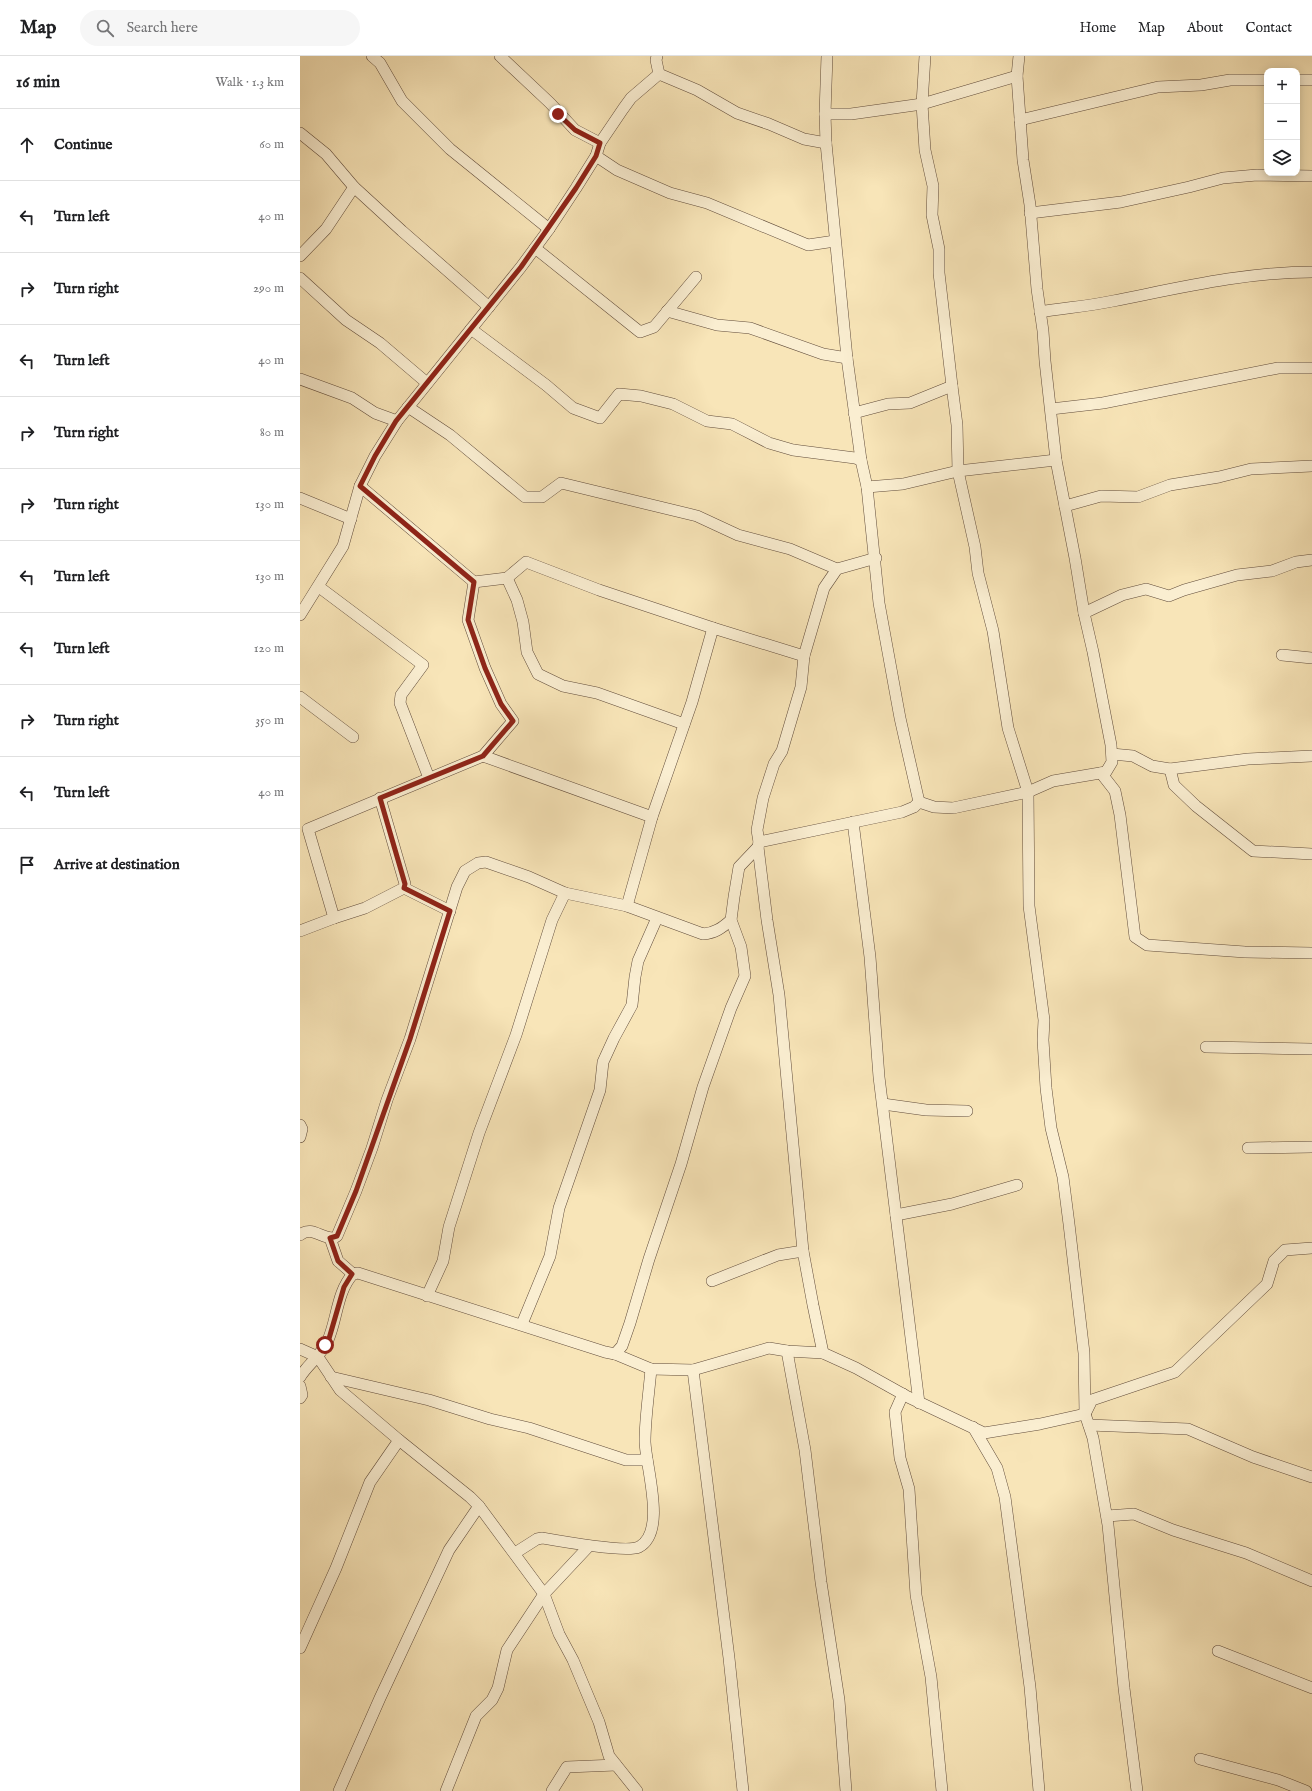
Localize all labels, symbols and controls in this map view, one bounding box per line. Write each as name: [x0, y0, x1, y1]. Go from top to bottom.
search box: [80, 10, 360, 46]
text: Map: [20, 16, 56, 40]
icon: search: [94, 17, 116, 39]
text: Search here: [126, 18, 198, 37]
text: Home: [1080, 19, 1116, 37]
text: Map: [1138, 19, 1165, 37]
text: About: [1187, 19, 1223, 37]
text: Contact: [1245, 19, 1292, 37]
map controls: [1264, 68, 1300, 176]
button: +: [1264, 68, 1300, 104]
text: 16 min: [16, 72, 60, 93]
text: Walk · 1.3 km: [215, 74, 284, 91]
button: −: [1264, 104, 1300, 140]
route end: [549, 105, 567, 123]
icon: ahead: [16, 134, 38, 156]
text: Continue: [54, 135, 112, 154]
text: 60 m: [259, 136, 284, 153]
button: layers: [1264, 140, 1300, 176]
icon: left: [16, 206, 38, 228]
text: Turn left: [54, 207, 110, 226]
text: 40 m: [258, 208, 284, 225]
icon: right: [16, 278, 38, 300]
text: Turn right: [54, 279, 119, 298]
text: 290 m: [253, 280, 284, 297]
icon: left: [16, 350, 38, 372]
text: Turn left: [54, 351, 110, 370]
text: 40 m: [258, 352, 284, 369]
icon: right: [16, 422, 38, 444]
text: Turn right: [54, 423, 119, 442]
text: 80 m: [260, 424, 284, 441]
icon: right: [16, 494, 38, 516]
text: Turn right: [54, 495, 119, 514]
text: 130 m: [255, 496, 284, 513]
icon: left: [16, 566, 38, 588]
text: Turn left: [54, 567, 110, 586]
text: 130 m: [255, 568, 284, 585]
icon: left: [16, 638, 38, 660]
text: Turn left: [54, 639, 110, 658]
text: 120 m: [254, 640, 284, 657]
icon: right: [16, 710, 38, 732]
text: Turn right: [54, 711, 119, 730]
text: 350 m: [255, 712, 284, 729]
icon: left: [16, 782, 38, 804]
text: Turn left: [54, 783, 110, 802]
text: 40 m: [258, 784, 284, 801]
icon: arrive: [16, 854, 38, 876]
text: Arrive at destination: [54, 855, 180, 874]
route start: [316, 1336, 334, 1354]

